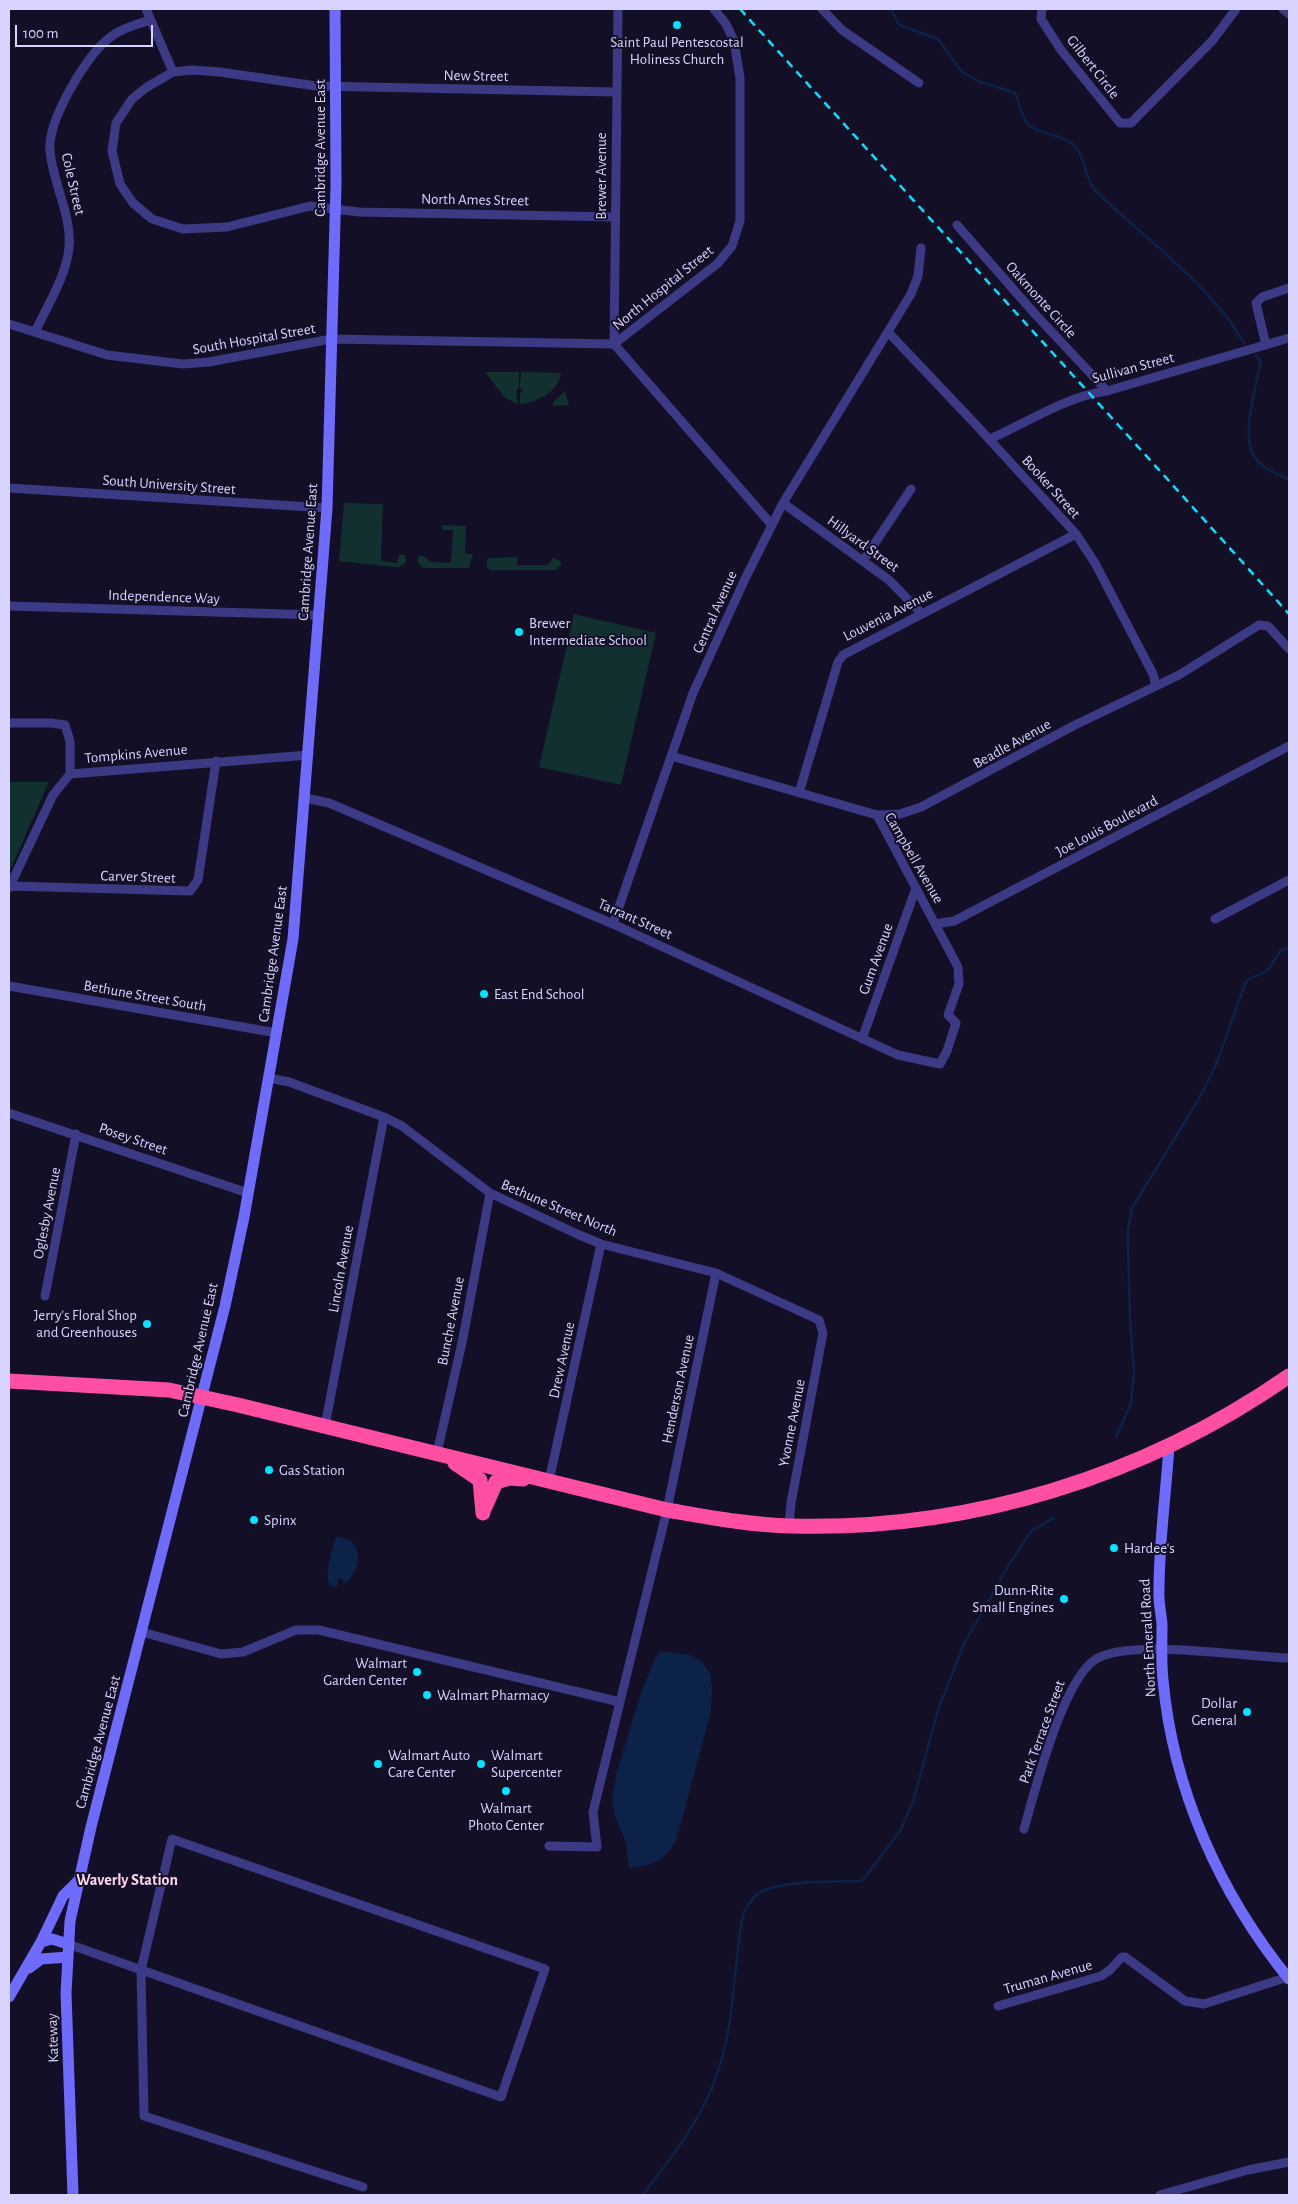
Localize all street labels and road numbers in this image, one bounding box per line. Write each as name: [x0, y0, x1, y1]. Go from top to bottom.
street label: Gilbert Circle: [1063, 32, 1123, 102]
street label: New Street: [443, 66, 509, 86]
street label: Cambridge Avenue East: [311, 79, 329, 217]
street label: Brewer Avenue: [592, 132, 610, 220]
street label: Cole Street: [57, 151, 89, 217]
street label: North Ames Street: [421, 190, 529, 210]
street label: North Hospital Street: [609, 242, 717, 334]
street label: Oakmonte Circle: [1002, 258, 1080, 342]
street label: South Hospital Street: [191, 319, 317, 359]
street label: Sullivan Street: [1090, 348, 1176, 388]
street label: Booker Street: [1018, 452, 1084, 522]
street label: South University Street: [102, 471, 236, 499]
street label: Cambridge Avenue East: [294, 483, 322, 621]
street label: Hillyard Street: [823, 512, 903, 576]
street label: Central Avenue: [689, 568, 741, 656]
street label: Louvenia Avenue: [840, 585, 936, 645]
street label: Independence Way: [108, 586, 220, 608]
street label: Beadle Avenue: [970, 715, 1054, 773]
street label: Tompkins Avenue: [84, 741, 188, 767]
street label: Joe Louis Boulevard: [1053, 792, 1161, 860]
street label: Campbell Avenue: [881, 809, 947, 907]
street label: Carver Street: [100, 867, 176, 887]
street label: Cambridge Avenue East: [255, 885, 291, 1023]
street label: Tarrant Street: [595, 895, 675, 943]
street label: Gum Avenue: [855, 921, 897, 997]
street label: Bethune Street South: [82, 976, 208, 1016]
street label: Posey Street: [96, 1119, 170, 1159]
street label: Oglesby Avenue: [29, 1166, 65, 1260]
street label: Bethune Street North: [498, 1175, 620, 1241]
street label: Lincoln Avenue: [324, 1224, 358, 1314]
street label: Bunche Avenue: [434, 1275, 468, 1367]
street label: Cambridge Avenue East: [174, 1281, 222, 1419]
street label: Drew Avenue: [545, 1320, 579, 1400]
street label: Henderson Avenue: [658, 1333, 698, 1445]
street label: Yvonne Avenue: [775, 1378, 809, 1468]
street label: North Emerald Road: [1136, 1578, 1160, 1698]
street label: Cambridge Avenue East: [72, 1673, 124, 1811]
street label: Park Terrace Street: [1015, 1678, 1069, 1786]
street label: Truman Avenue: [1002, 1956, 1094, 1998]
street label: Kateway: [43, 2013, 63, 2063]

